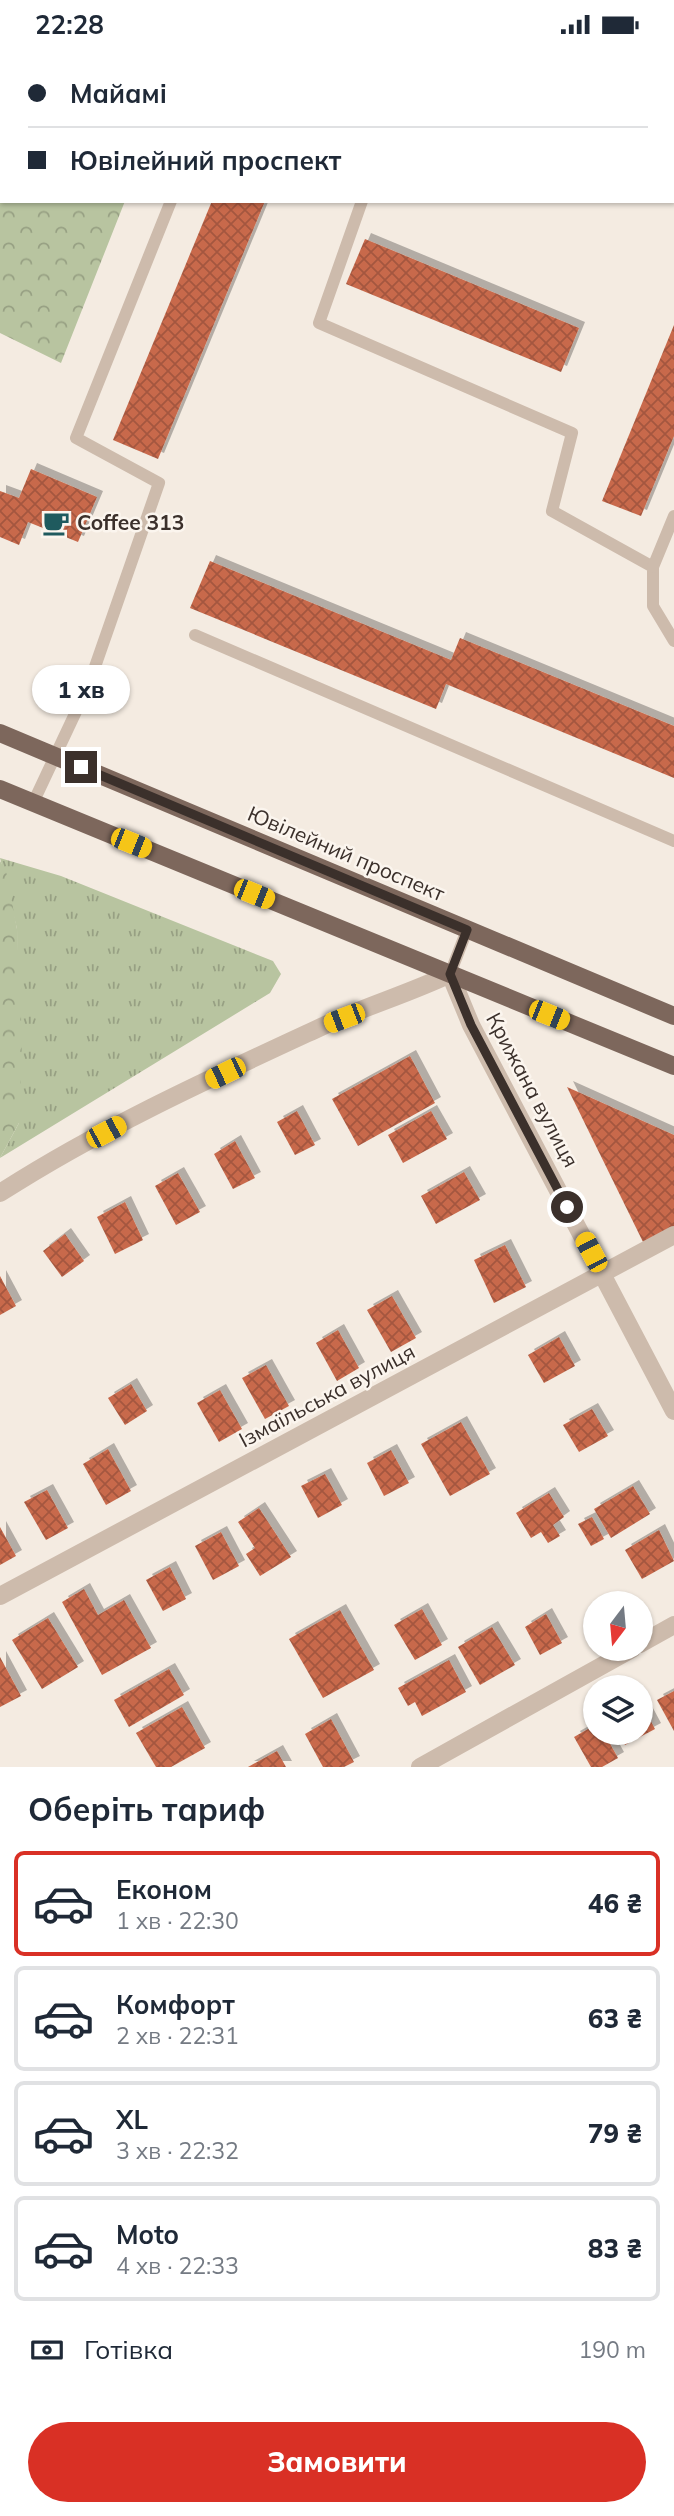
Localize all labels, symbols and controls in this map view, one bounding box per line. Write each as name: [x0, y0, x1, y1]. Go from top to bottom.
text: 22:28: [35, 8, 104, 41]
text: Майамі: [70, 77, 167, 110]
text: Ювілейний проспект: [70, 144, 341, 177]
cafe icon: Coffee 313: [41, 508, 71, 538]
place label: Coffee 313: [77, 509, 184, 535]
callout: 1 хв: [32, 665, 130, 715]
text: 1 хв: [57, 675, 105, 704]
route end: [65, 751, 97, 783]
street label: Ювілейний проспект: [244, 800, 449, 907]
car: [108, 825, 155, 861]
car: [231, 876, 278, 912]
car: [526, 997, 573, 1033]
car: [321, 1001, 368, 1035]
street label: Крижана вулиця: [481, 1008, 585, 1171]
car: [202, 1054, 249, 1092]
car: [83, 1113, 130, 1151]
route start: [551, 1191, 583, 1223]
car: [572, 1229, 611, 1275]
street label: Ізмаїльська вулиця: [234, 1338, 419, 1452]
north arrow: [583, 1591, 653, 1661]
map controls: [583, 1591, 653, 1745]
button: layers: [583, 1675, 653, 1745]
text: Оберіть тариф: [28, 1789, 265, 1829]
icon: car: [32, 1872, 95, 1935]
text: Економ: [116, 1873, 212, 1906]
text: 46 ₴: [588, 1887, 642, 1920]
text: 1 хв · 22:30: [116, 1906, 239, 1935]
icon: car: [32, 1987, 95, 2050]
text: Комфорт: [116, 1988, 235, 2021]
text: 63 ₴: [588, 2002, 642, 2035]
text: 2 хв · 22:31: [116, 2021, 239, 2050]
icon: car: [32, 2102, 95, 2165]
text: XL: [116, 2103, 148, 2136]
text: 79 ₴: [588, 2117, 642, 2150]
text: 3 хв · 22:32: [116, 2136, 239, 2165]
icon: car: [32, 2217, 95, 2280]
text: Moto: [116, 2218, 179, 2251]
text: 83 ₴: [588, 2232, 642, 2265]
text: 4 хв · 22:33: [116, 2251, 239, 2280]
icon: cash: [28, 2331, 66, 2369]
text: Готівка: [84, 2333, 173, 2366]
text: 190 m: [578, 2335, 646, 2364]
button: Замовити: [28, 2422, 646, 2502]

